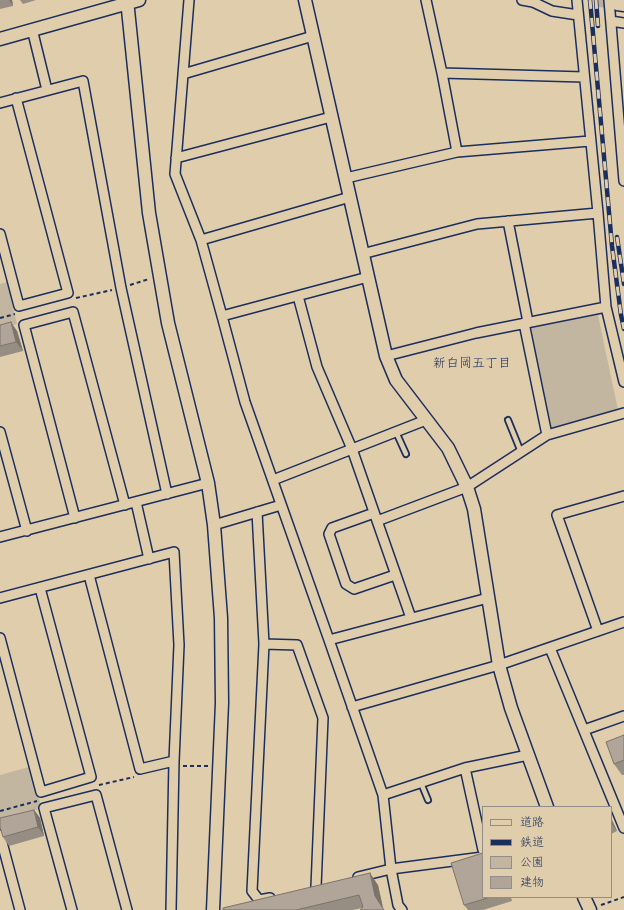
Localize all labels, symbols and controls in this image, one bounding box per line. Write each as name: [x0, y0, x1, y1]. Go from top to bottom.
district label: 新白岡五丁目: [433, 356, 511, 372]
legend: [482, 806, 612, 898]
text: 道路: [520, 811, 544, 833]
text: 鉄道: [520, 831, 544, 853]
text: 公園: [520, 851, 544, 873]
text: 建物: [520, 871, 544, 893]

